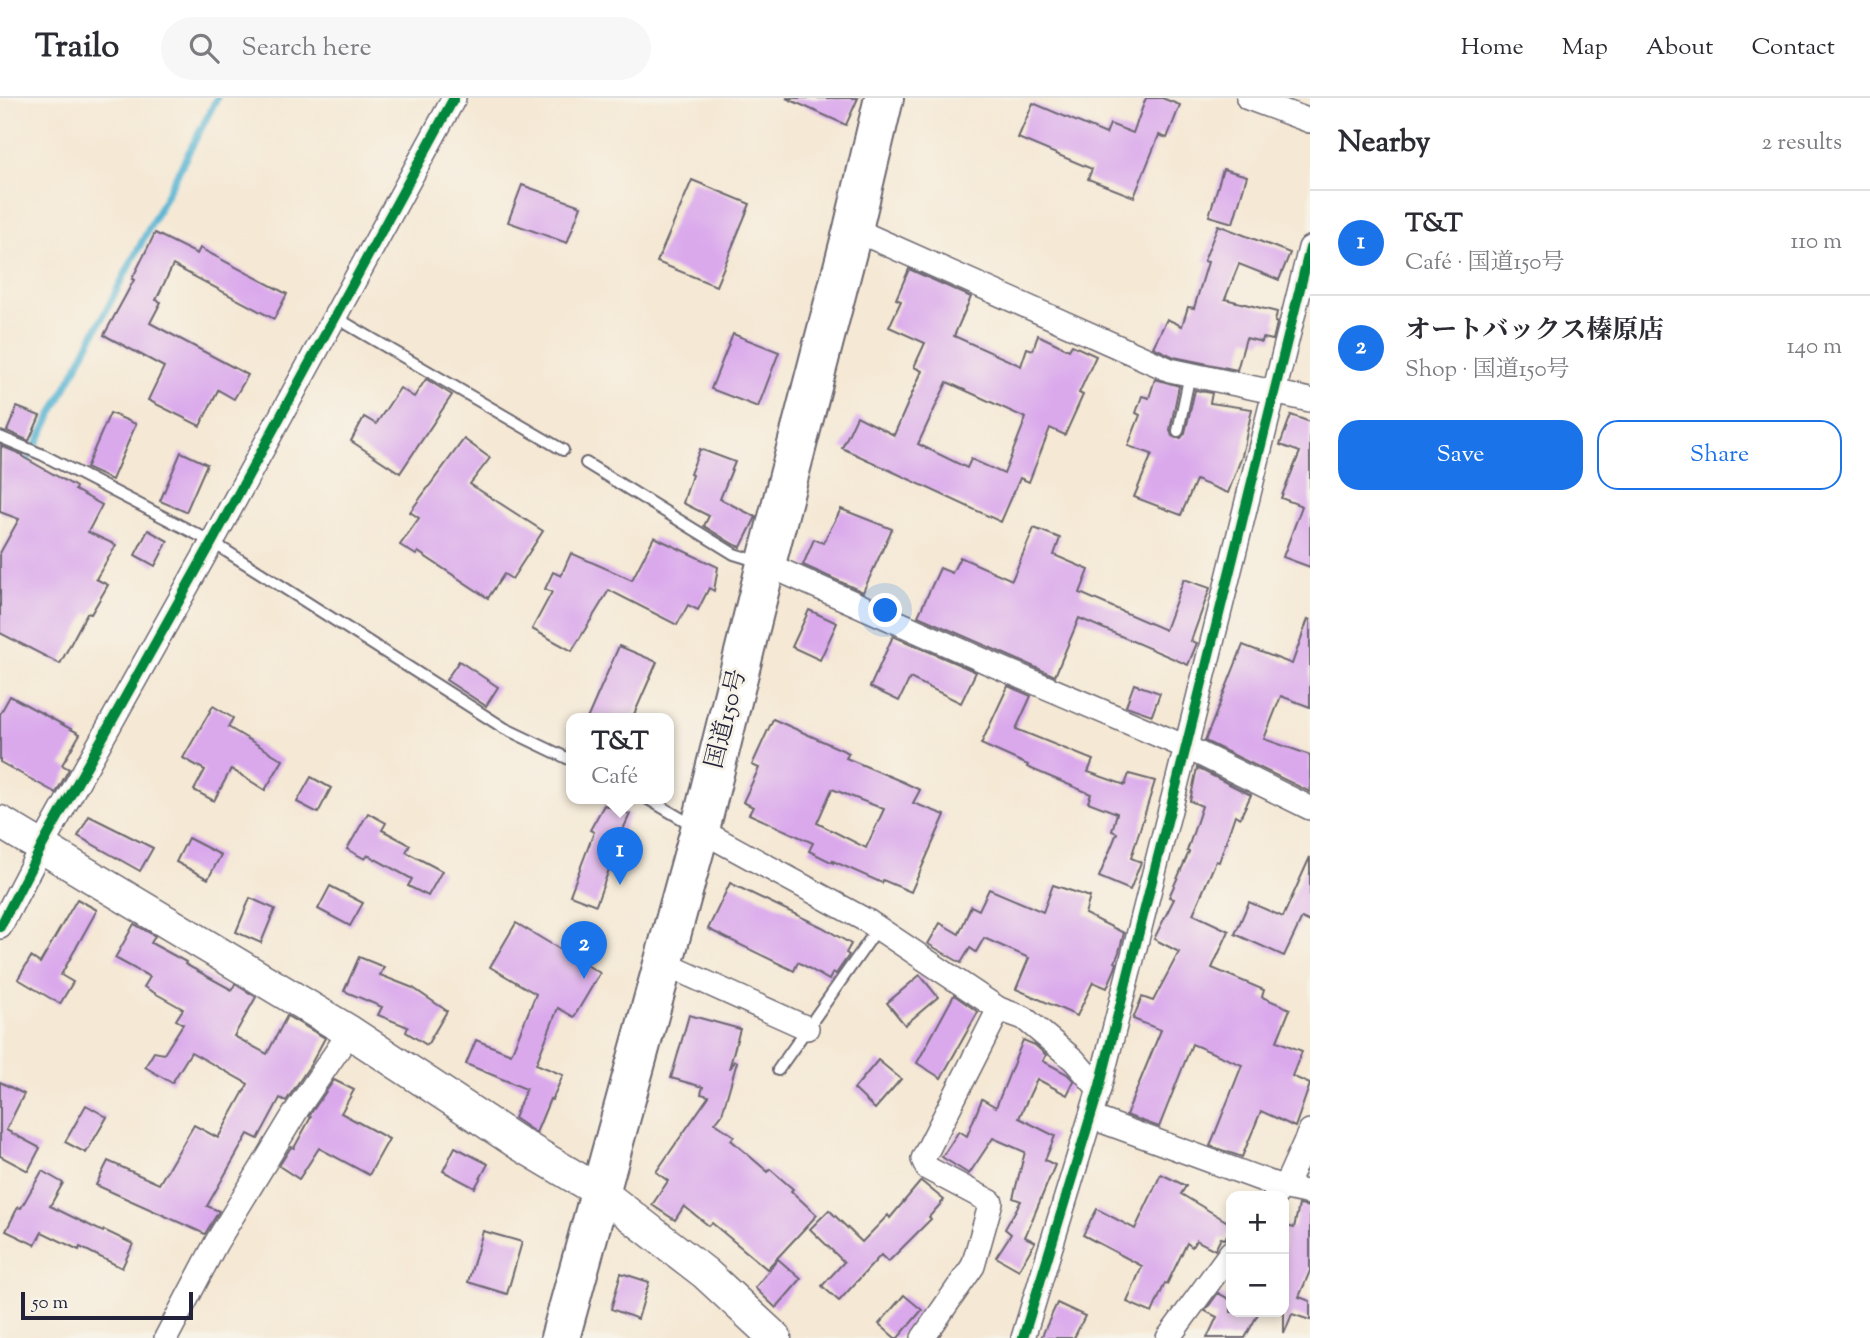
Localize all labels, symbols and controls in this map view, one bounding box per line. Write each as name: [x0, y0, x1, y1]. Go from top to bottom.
search box: [161, 17, 651, 80]
text: Trailo: [35, 24, 119, 72]
icon: search: [185, 29, 223, 67]
text: Search here: [241, 30, 372, 67]
text: Home: [1461, 31, 1524, 65]
text: Map: [1562, 31, 1608, 65]
text: About: [1646, 31, 1713, 65]
text: Contact: [1751, 31, 1835, 65]
text: Nearby: [1338, 122, 1430, 165]
text: 2 results: [1762, 127, 1842, 160]
text: T&T: [1405, 206, 1463, 243]
text: 1: [1357, 226, 1365, 259]
text: 110 m: [1791, 226, 1842, 259]
text: Café · 国道150号: [1405, 247, 1564, 280]
text: オートバックス榛原店: [1405, 313, 1664, 350]
text: 2: [1356, 331, 1366, 364]
text: 140 m: [1787, 331, 1842, 364]
text: Shop · 国道150号: [1405, 354, 1570, 387]
button: Save: [1338, 420, 1583, 490]
button: Share: [1597, 420, 1842, 490]
your location: [868, 593, 902, 627]
street label: 国道150号: [698, 666, 756, 772]
popup: [566, 713, 674, 804]
text: T&T: [591, 724, 649, 761]
text: Café: [591, 761, 638, 794]
pin: 1: [597, 827, 643, 885]
pin: 2: [561, 921, 607, 979]
map controls: [1226, 1191, 1289, 1317]
button: +: [1226, 1191, 1289, 1254]
button: −: [1226, 1254, 1289, 1317]
scale bar: [21, 1289, 192, 1321]
text: 50 m: [32, 1290, 68, 1317]

